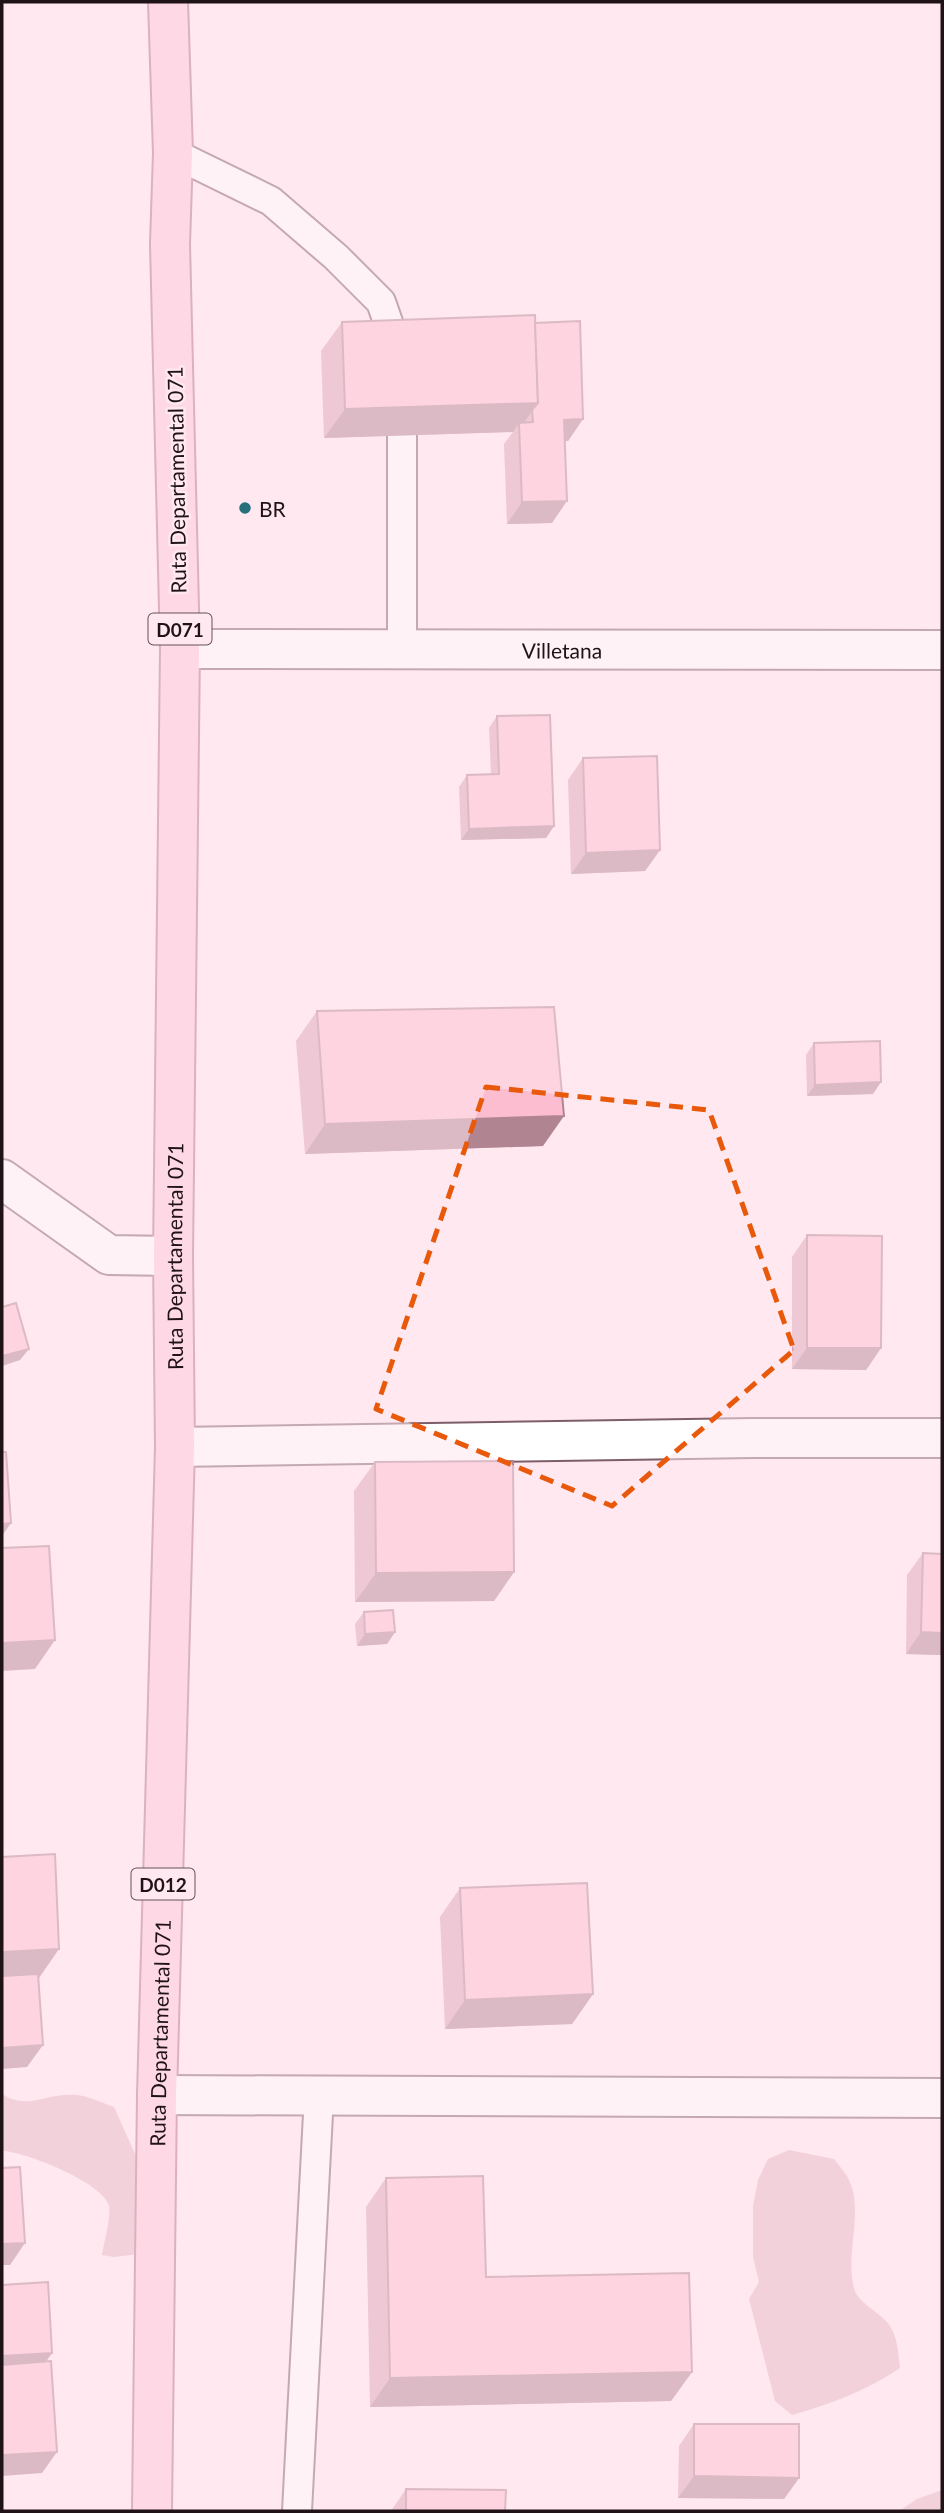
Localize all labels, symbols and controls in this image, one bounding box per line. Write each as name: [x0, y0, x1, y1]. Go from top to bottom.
street label: Ruta Departamental 071: [162, 366, 190, 594]
place label: BR: [259, 496, 287, 521]
marker: BR: [237, 500, 253, 516]
road number: D071: [148, 614, 212, 644]
street label: Villetana: [522, 637, 602, 662]
street label: Ruta Departamental 071: [160, 1142, 187, 1370]
road number: D012: [132, 1868, 194, 1900]
street label: Ruta Departamental 071: [144, 1919, 174, 2147]

